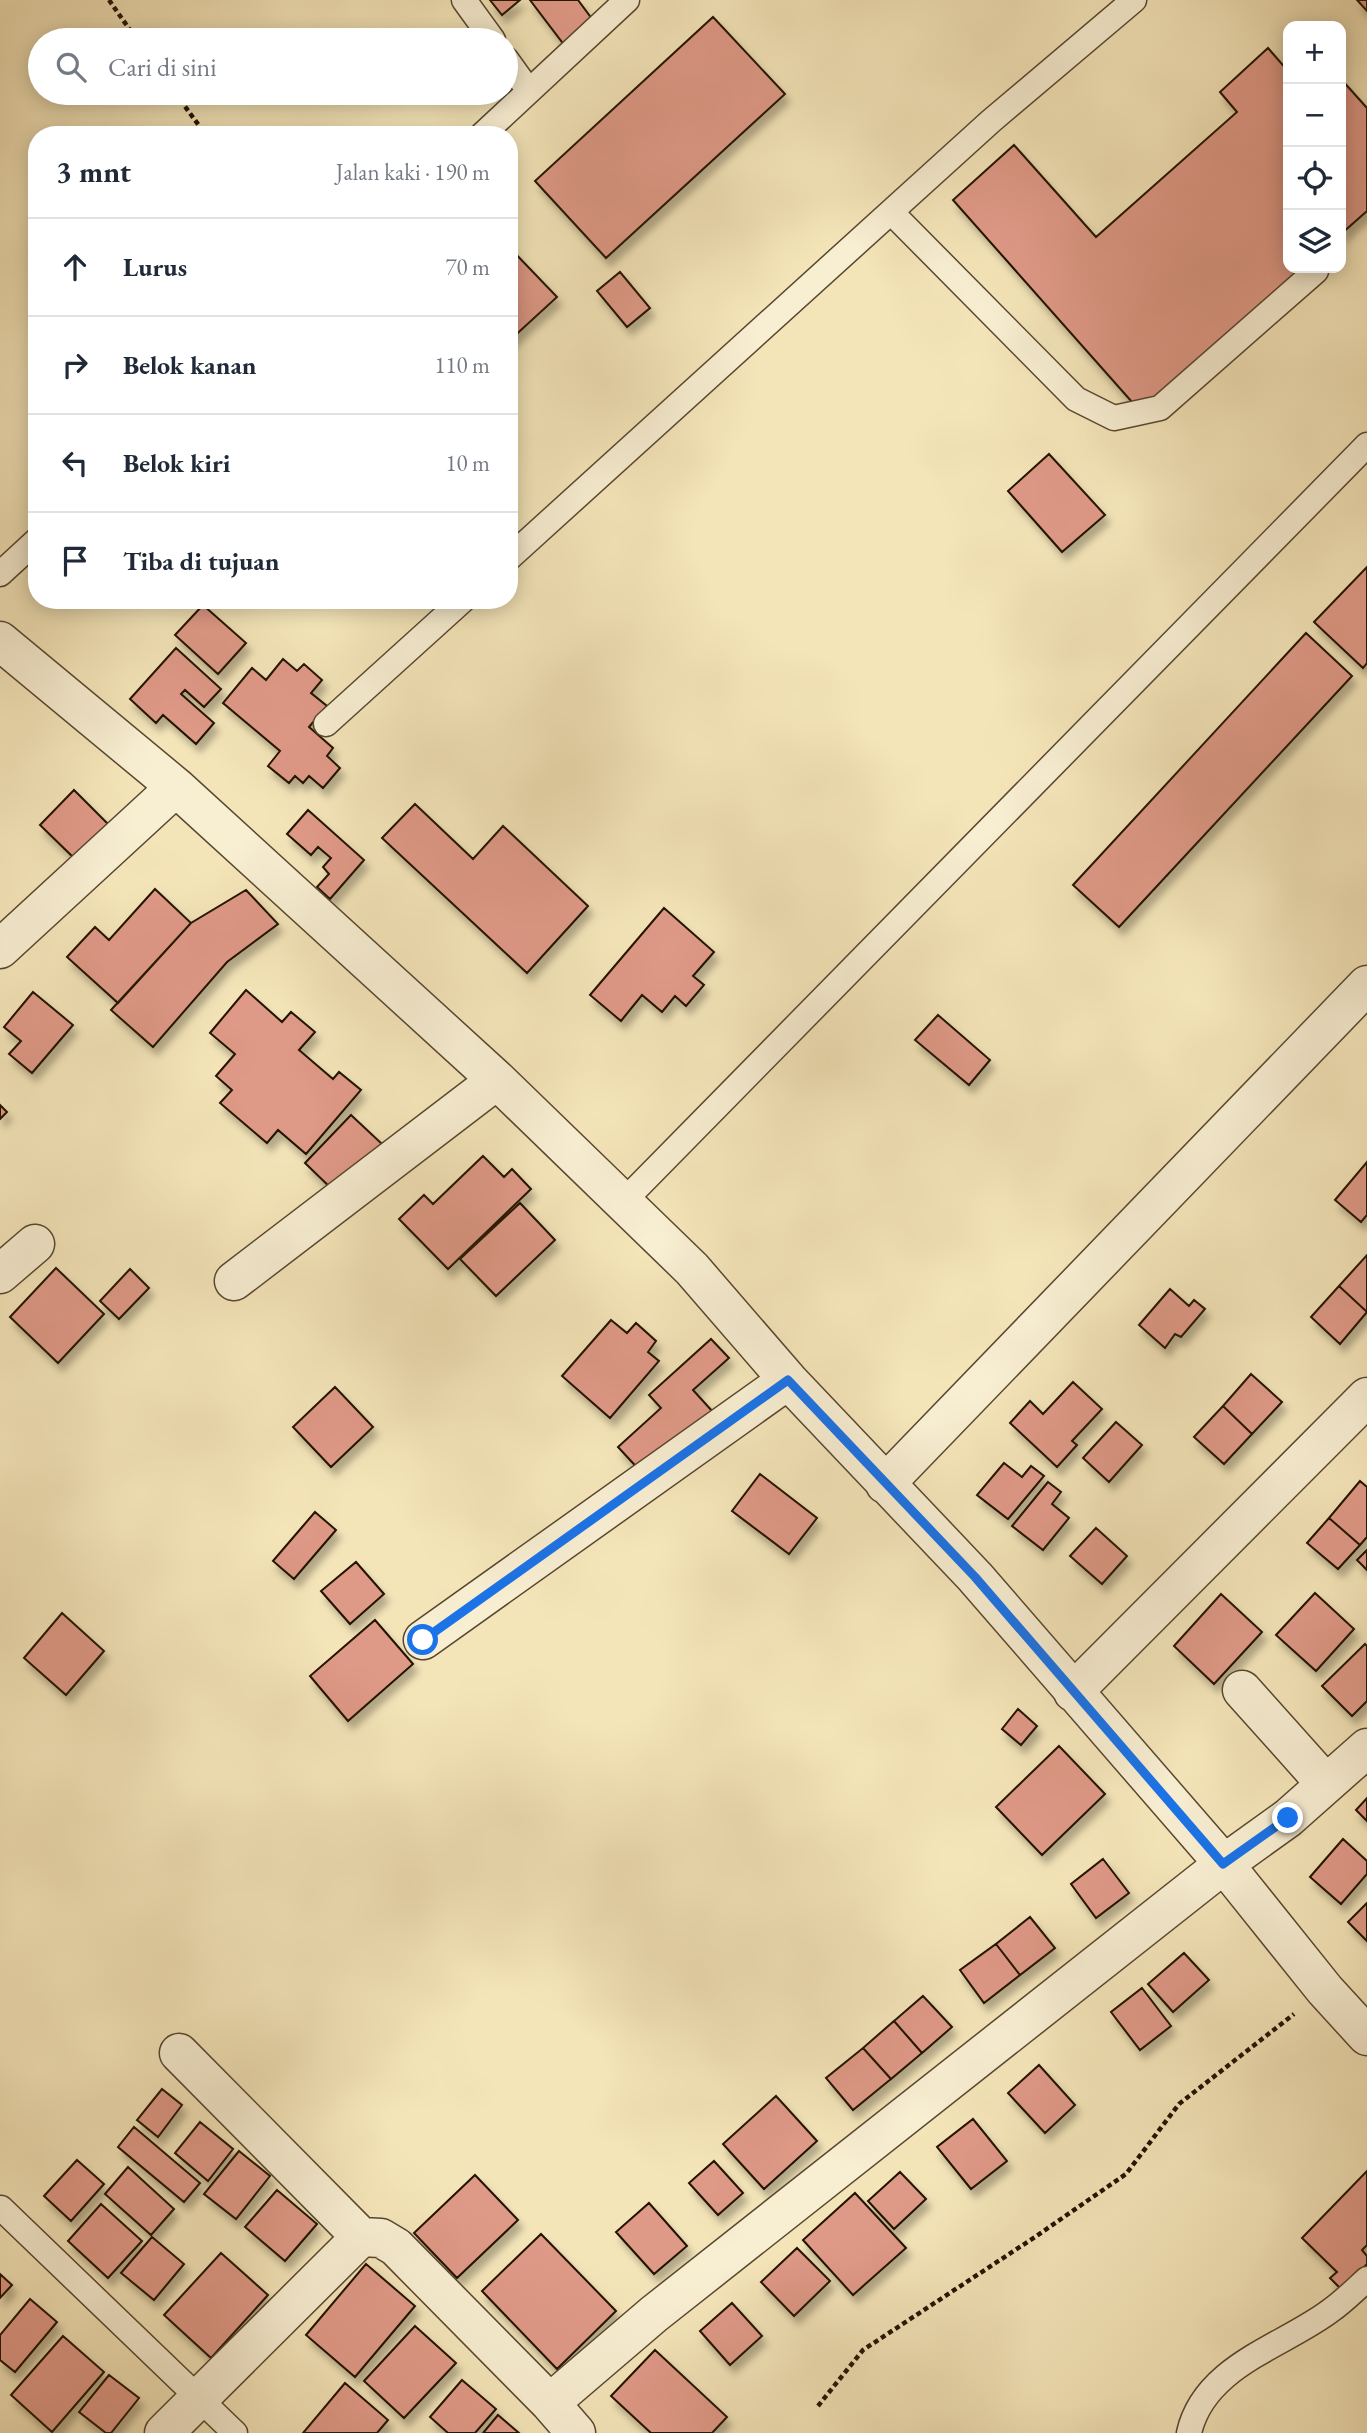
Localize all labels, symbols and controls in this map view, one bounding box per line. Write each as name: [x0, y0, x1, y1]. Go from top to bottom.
map controls: [1283, 21, 1346, 273]
button: +: [1283, 21, 1346, 84]
search box: [28, 28, 518, 105]
icon: search: [52, 48, 90, 86]
text: Cari di sini: [108, 50, 217, 84]
button: −: [1283, 84, 1346, 147]
button: locate: [1283, 147, 1346, 210]
text: 3 mnt: [56, 152, 131, 191]
text: Jalan kaki · 190 m: [336, 157, 490, 187]
button: layers: [1283, 210, 1346, 273]
icon: ahead: [56, 248, 94, 286]
text: Lurus: [123, 250, 187, 284]
text: 70 m: [445, 252, 490, 282]
icon: right: [56, 346, 94, 384]
text: Belok kanan: [123, 348, 257, 382]
text: 110 m: [434, 350, 490, 380]
icon: left: [56, 444, 94, 482]
text: Belok kiri: [123, 446, 230, 480]
text: 10 m: [445, 448, 490, 478]
icon: arrive: [56, 542, 94, 580]
text: Tiba di tujuan: [123, 544, 279, 578]
route start: [407, 1624, 438, 1655]
route end: [1272, 1802, 1303, 1833]

